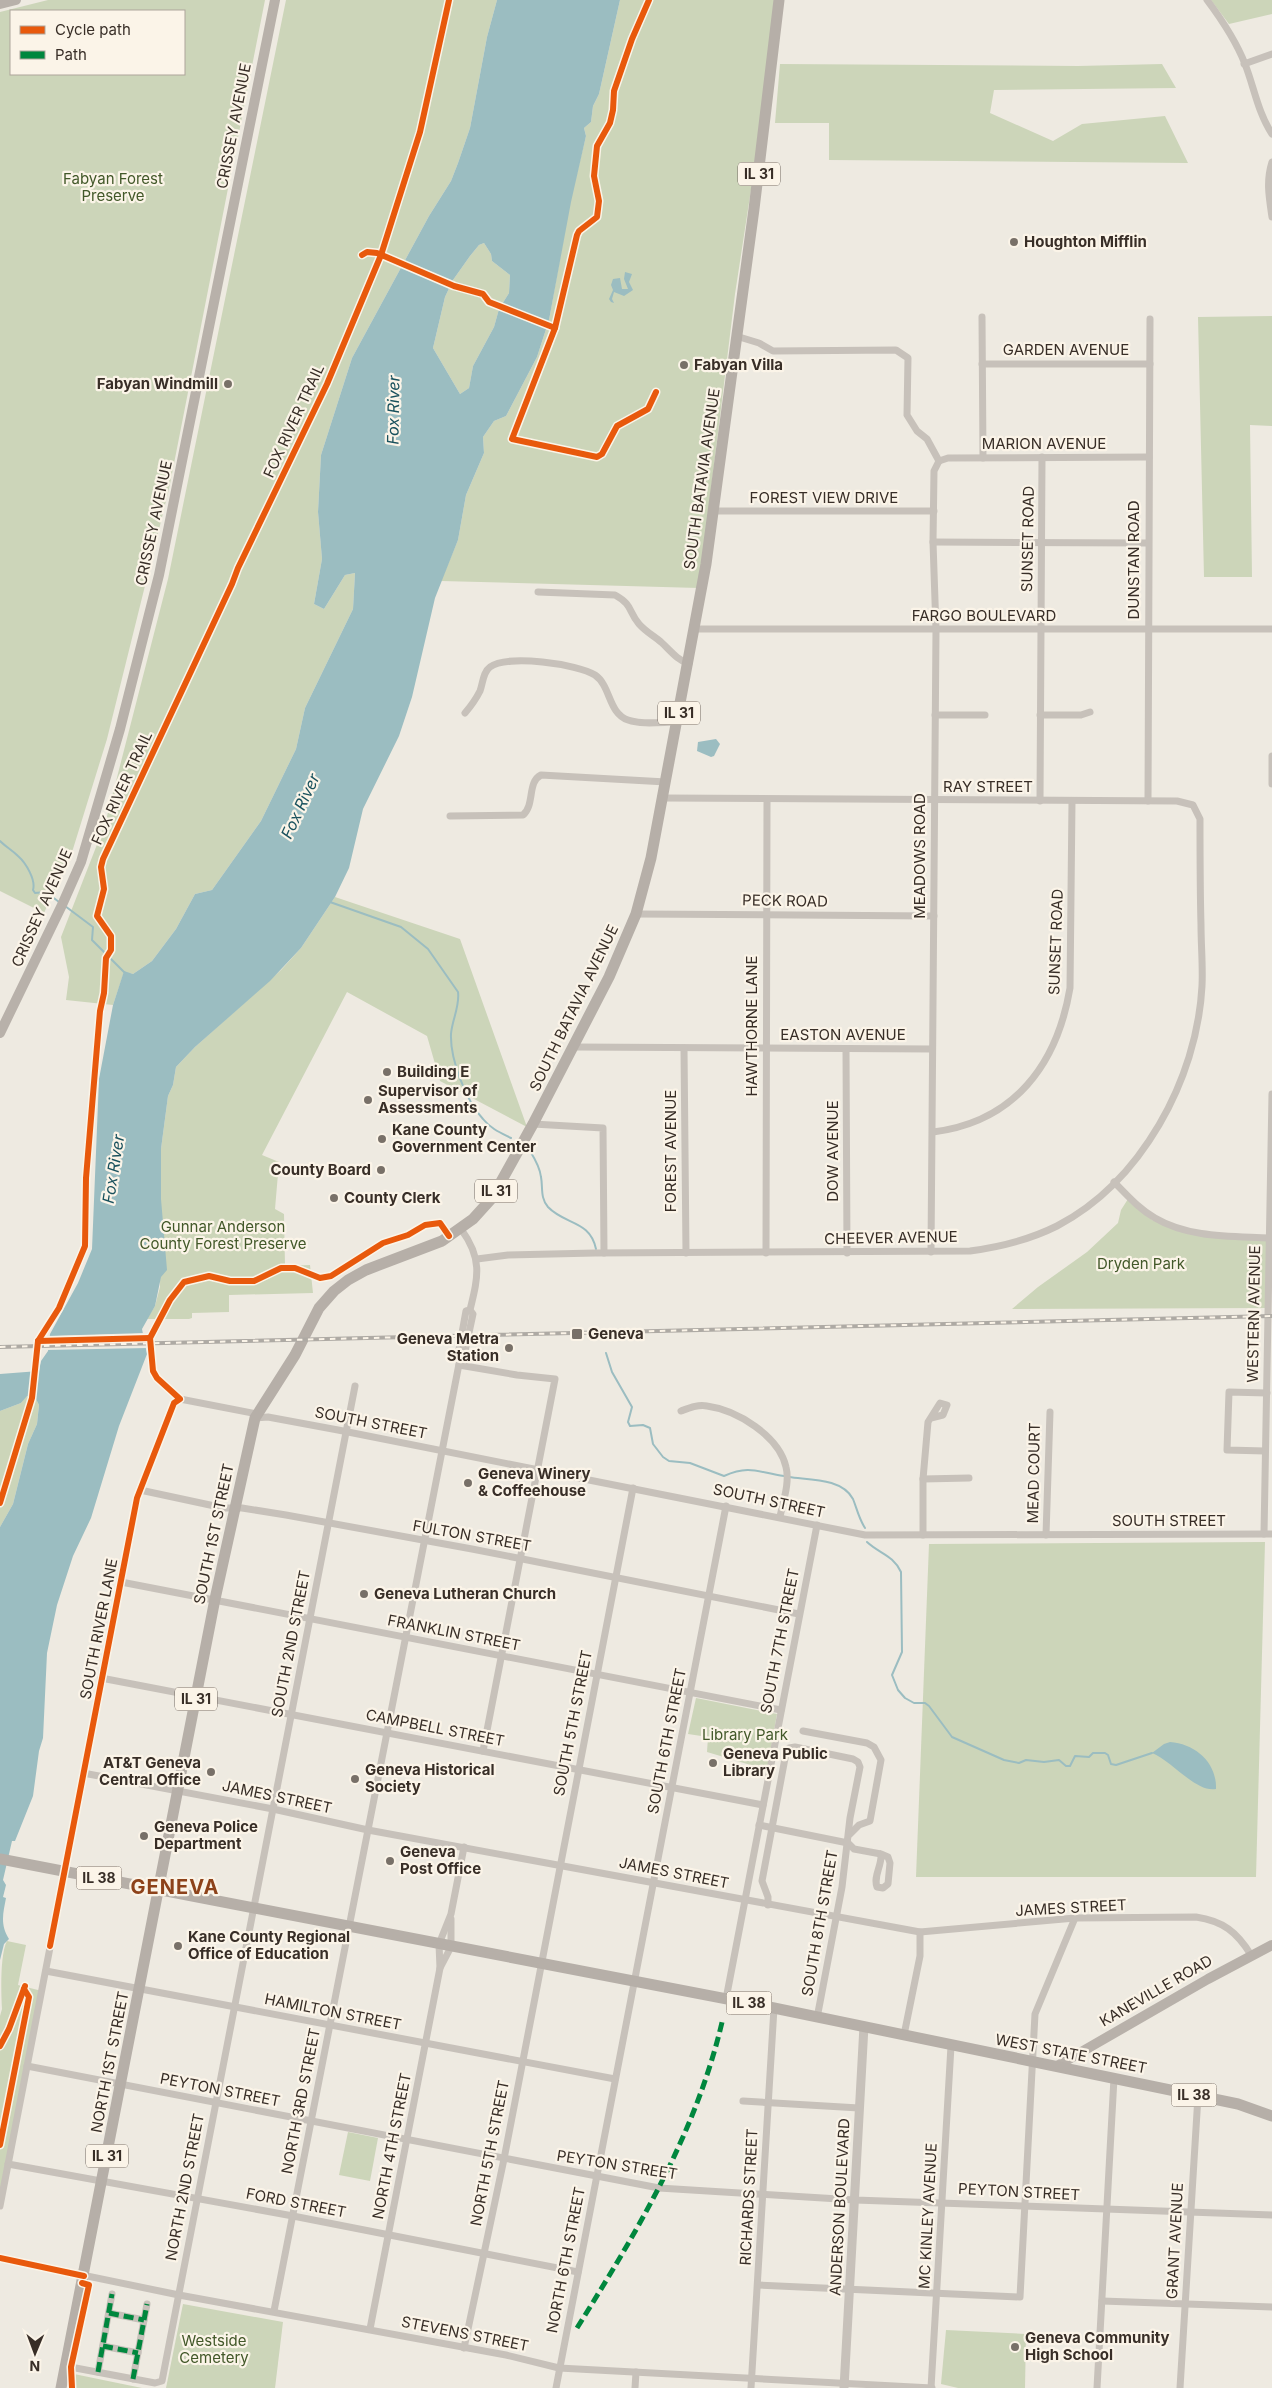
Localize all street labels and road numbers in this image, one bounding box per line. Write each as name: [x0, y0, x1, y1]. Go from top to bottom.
street label: CRISSEY AVENUE: [212, 62, 255, 190]
road number: IL 31: [738, 162, 780, 185]
street label: GARDEN AVENUE: [1003, 340, 1129, 359]
street label: FOX RIVER TRAIL: [259, 361, 328, 481]
street label: SOUTH BATAVIA AVENUE: [679, 387, 724, 571]
street label: MARION AVENUE: [982, 434, 1106, 453]
street label: CRISSEY AVENUE: [131, 459, 176, 587]
street label: SUNSET ROAD: [1017, 486, 1038, 592]
street label: FOREST VIEW DRIVE: [750, 488, 898, 507]
street label: DUNSTAN ROAD: [1124, 501, 1143, 619]
street label: FARGO BOULEVARD: [912, 606, 1056, 625]
road number: IL 31: [658, 701, 700, 724]
street label: FOX RIVER TRAIL: [87, 728, 156, 848]
street label: RAY STREET: [943, 777, 1033, 796]
street label: MEADOWS ROAD: [910, 793, 929, 919]
street label: CRISSEY AVENUE: [7, 846, 76, 970]
street label: SUNSET ROAD: [1044, 888, 1067, 995]
street label: PECK ROAD: [742, 890, 828, 911]
street label: SOUTH BATAVIA AVENUE: [525, 921, 622, 1094]
street label: HAWTHORNE LANE: [742, 955, 761, 1097]
street label: EASTON AVENUE: [780, 1025, 906, 1044]
street label: FOREST AVENUE: [661, 1090, 680, 1212]
street label: DOW AVENUE: [823, 1100, 842, 1202]
road number: IL 31: [475, 1180, 517, 1202]
street label: CHEEVER AVENUE: [824, 1227, 958, 1248]
street label: WESTERN AVENUE: [1243, 1245, 1264, 1383]
street label: SOUTH STREET: [313, 1402, 429, 1443]
street label: MEAD COURT: [1023, 1422, 1044, 1524]
street label: SOUTH 1ST STREET: [189, 1462, 238, 1606]
street label: SOUTH STREET: [711, 1479, 827, 1522]
street label: SOUTH STREET: [1112, 1511, 1226, 1530]
street label: FULTON STREET: [411, 1516, 533, 1555]
street label: SOUTH RIVER LANE: [76, 1557, 122, 1701]
street label: SOUTH 7TH STREET: [756, 1567, 803, 1715]
street label: SOUTH 2ND STREET: [267, 1569, 314, 1719]
street label: FRANKLIN STREET: [386, 1610, 522, 1655]
street label: SOUTH 5TH STREET: [549, 1648, 596, 1797]
street label: SOUTH 6TH STREET: [643, 1666, 690, 1816]
road number: IL 31: [175, 1688, 217, 1710]
street label: CAMPBELL STREET: [364, 1705, 506, 1750]
street label: JAMES STREET: [220, 1776, 334, 1817]
street label: SOUTH 8TH STREET: [797, 1848, 842, 1998]
street label: JAMES STREET: [617, 1853, 731, 1892]
road number: IL 38: [76, 1866, 122, 1890]
street label: JAMES STREET: [1015, 1895, 1127, 1920]
street label: KANEVILLE ROAD: [1096, 1951, 1216, 2031]
street label: HAMILTON STREET: [263, 1989, 403, 2034]
street label: NORTH 1ST STREET: [86, 1990, 133, 2134]
road number: IL 38: [726, 1992, 772, 2015]
street label: NORTH 3RD STREET: [277, 2026, 324, 2175]
street label: WEST STATE STREET: [994, 2029, 1149, 2078]
street label: PEYTON STREET: [158, 2069, 282, 2110]
street label: NORTH 4TH STREET: [368, 2071, 415, 2221]
street label: NORTH 5TH STREET: [466, 2078, 513, 2228]
road number: IL 38: [1172, 2084, 1216, 2106]
street label: NORTH 2ND STREET: [161, 2112, 208, 2262]
street label: ANDERSON BOULEVARD: [825, 2118, 854, 2296]
street label: RICHARDS STREET: [735, 2128, 762, 2266]
street label: MC KINLEY AVENUE: [914, 2142, 941, 2289]
road number: IL 31: [86, 2144, 128, 2168]
street label: PEYTON STREET: [555, 2146, 679, 2183]
street label: PEYTON STREET: [958, 2179, 1080, 2204]
street label: GRANT AVENUE: [1162, 2182, 1187, 2300]
street label: FORD STREET: [244, 2183, 348, 2222]
street label: NORTH 6TH STREET: [542, 2185, 589, 2335]
street label: STEVENS STREET: [400, 2312, 530, 2355]

